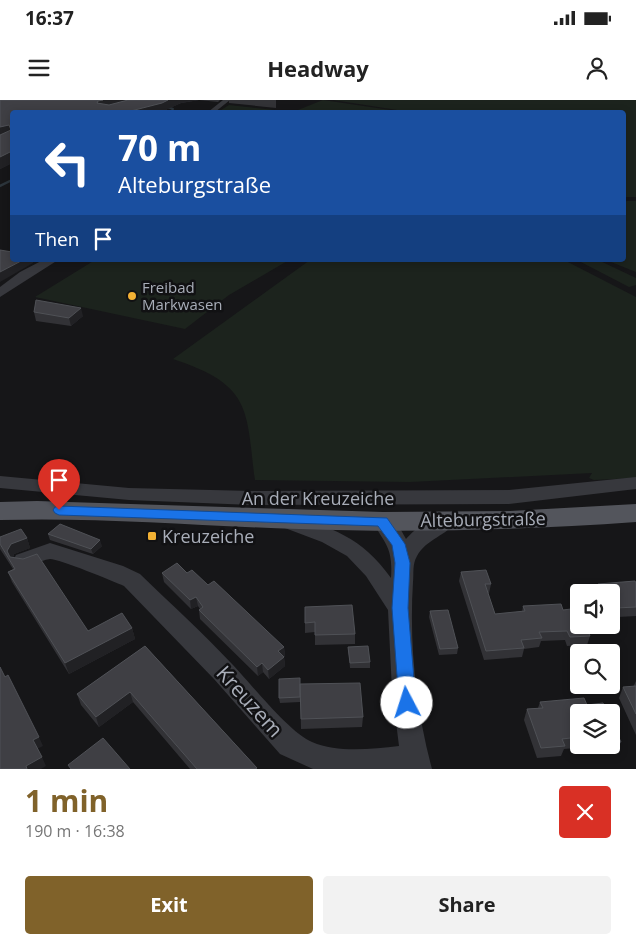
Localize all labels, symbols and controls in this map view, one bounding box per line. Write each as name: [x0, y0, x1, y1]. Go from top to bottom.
text: 16:37: [25, 5, 74, 31]
text: Headway: [267, 53, 369, 83]
icon: menu: [25, 54, 53, 82]
icon: person: [583, 54, 611, 82]
text: 70 m: [118, 124, 201, 171]
icon: left: [35, 130, 100, 195]
text: Alteburgstraße: [118, 169, 271, 199]
icon: arrive: [89, 225, 117, 253]
text: Then: [35, 226, 79, 252]
place label: Freibad Markwasen: [142, 277, 223, 314]
marker: Freibad Markwasen: [126, 290, 138, 302]
pin: [38, 459, 80, 510]
icon: arrive: [45, 466, 73, 494]
street label: An der Kreuzeiche: [242, 486, 394, 510]
street label: Alteburgstraße: [420, 506, 546, 532]
place label: Kreuzeiche: [162, 524, 254, 548]
marker: Kreuzeiche: [146, 530, 158, 542]
map controls: [570, 584, 620, 754]
button: sound: [570, 584, 620, 634]
button: search: [570, 644, 620, 694]
street label: Kreuzem: [210, 659, 290, 743]
position arrow: [380, 676, 432, 728]
button: layers: [570, 704, 620, 754]
text: 1 min: [25, 780, 108, 821]
button: close: [559, 786, 611, 838]
text: 190 m · 16:38: [25, 820, 125, 842]
button: Exit: [25, 876, 313, 934]
button: Share: [323, 876, 611, 934]

